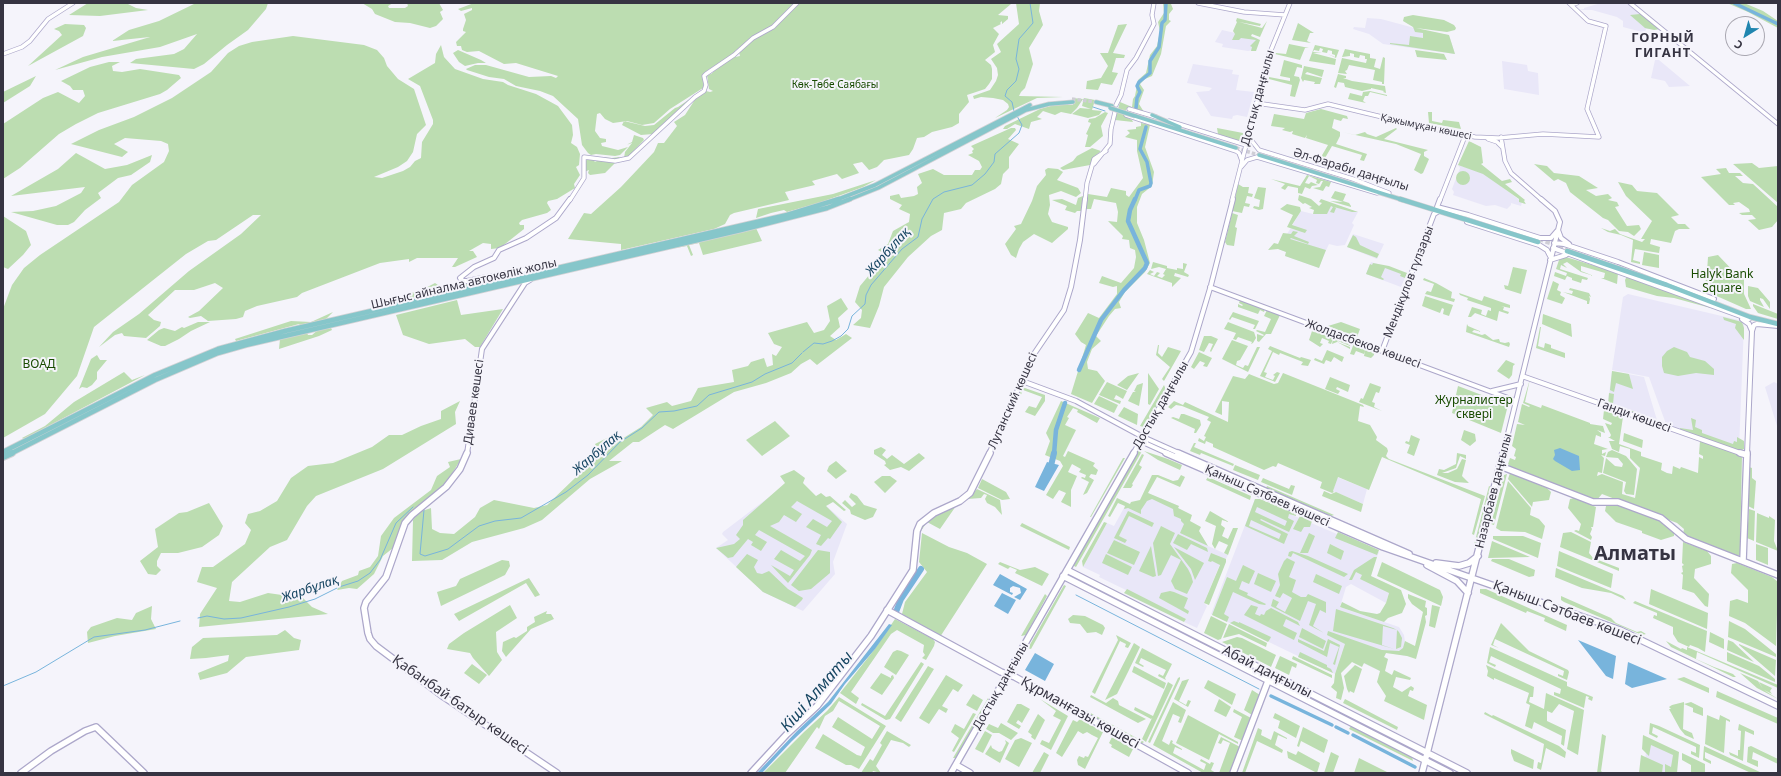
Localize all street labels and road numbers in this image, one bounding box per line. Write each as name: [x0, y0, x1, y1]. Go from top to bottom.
street label: Достық даңғылы: [1238, 49, 1278, 147]
street label: Қажымұқан көшесі: [1379, 111, 1473, 143]
street label: Әл-Фараби даңғылы: [1291, 146, 1411, 194]
street label: Мендікұлов гүлзары: [1381, 224, 1437, 340]
street label: Шығыс айналма автокөлік жолы: [370, 256, 558, 312]
street label: Жолдасбеков көшесі: [1304, 316, 1422, 372]
street label: Луганский көшесі: [985, 351, 1041, 451]
street label: Диваев көшесі: [461, 358, 487, 446]
street label: Достық даңғылы: [1130, 359, 1192, 451]
street label: Ганди көшесі: [1595, 396, 1673, 436]
street label: Назарбаев даңғылы: [1473, 432, 1515, 550]
street label: Қаныш Сәтбаев көшесі: [1202, 462, 1332, 530]
street label: Қаныш Сәтбаев көшесі: [1490, 577, 1644, 649]
street label: Достық даңғылы: [970, 640, 1032, 732]
street label: Абай даңғылы: [1219, 642, 1315, 702]
street label: Қабанбай батыр көшесі: [389, 652, 531, 758]
street label: Құрманғазы көшесі: [1018, 673, 1142, 753]

